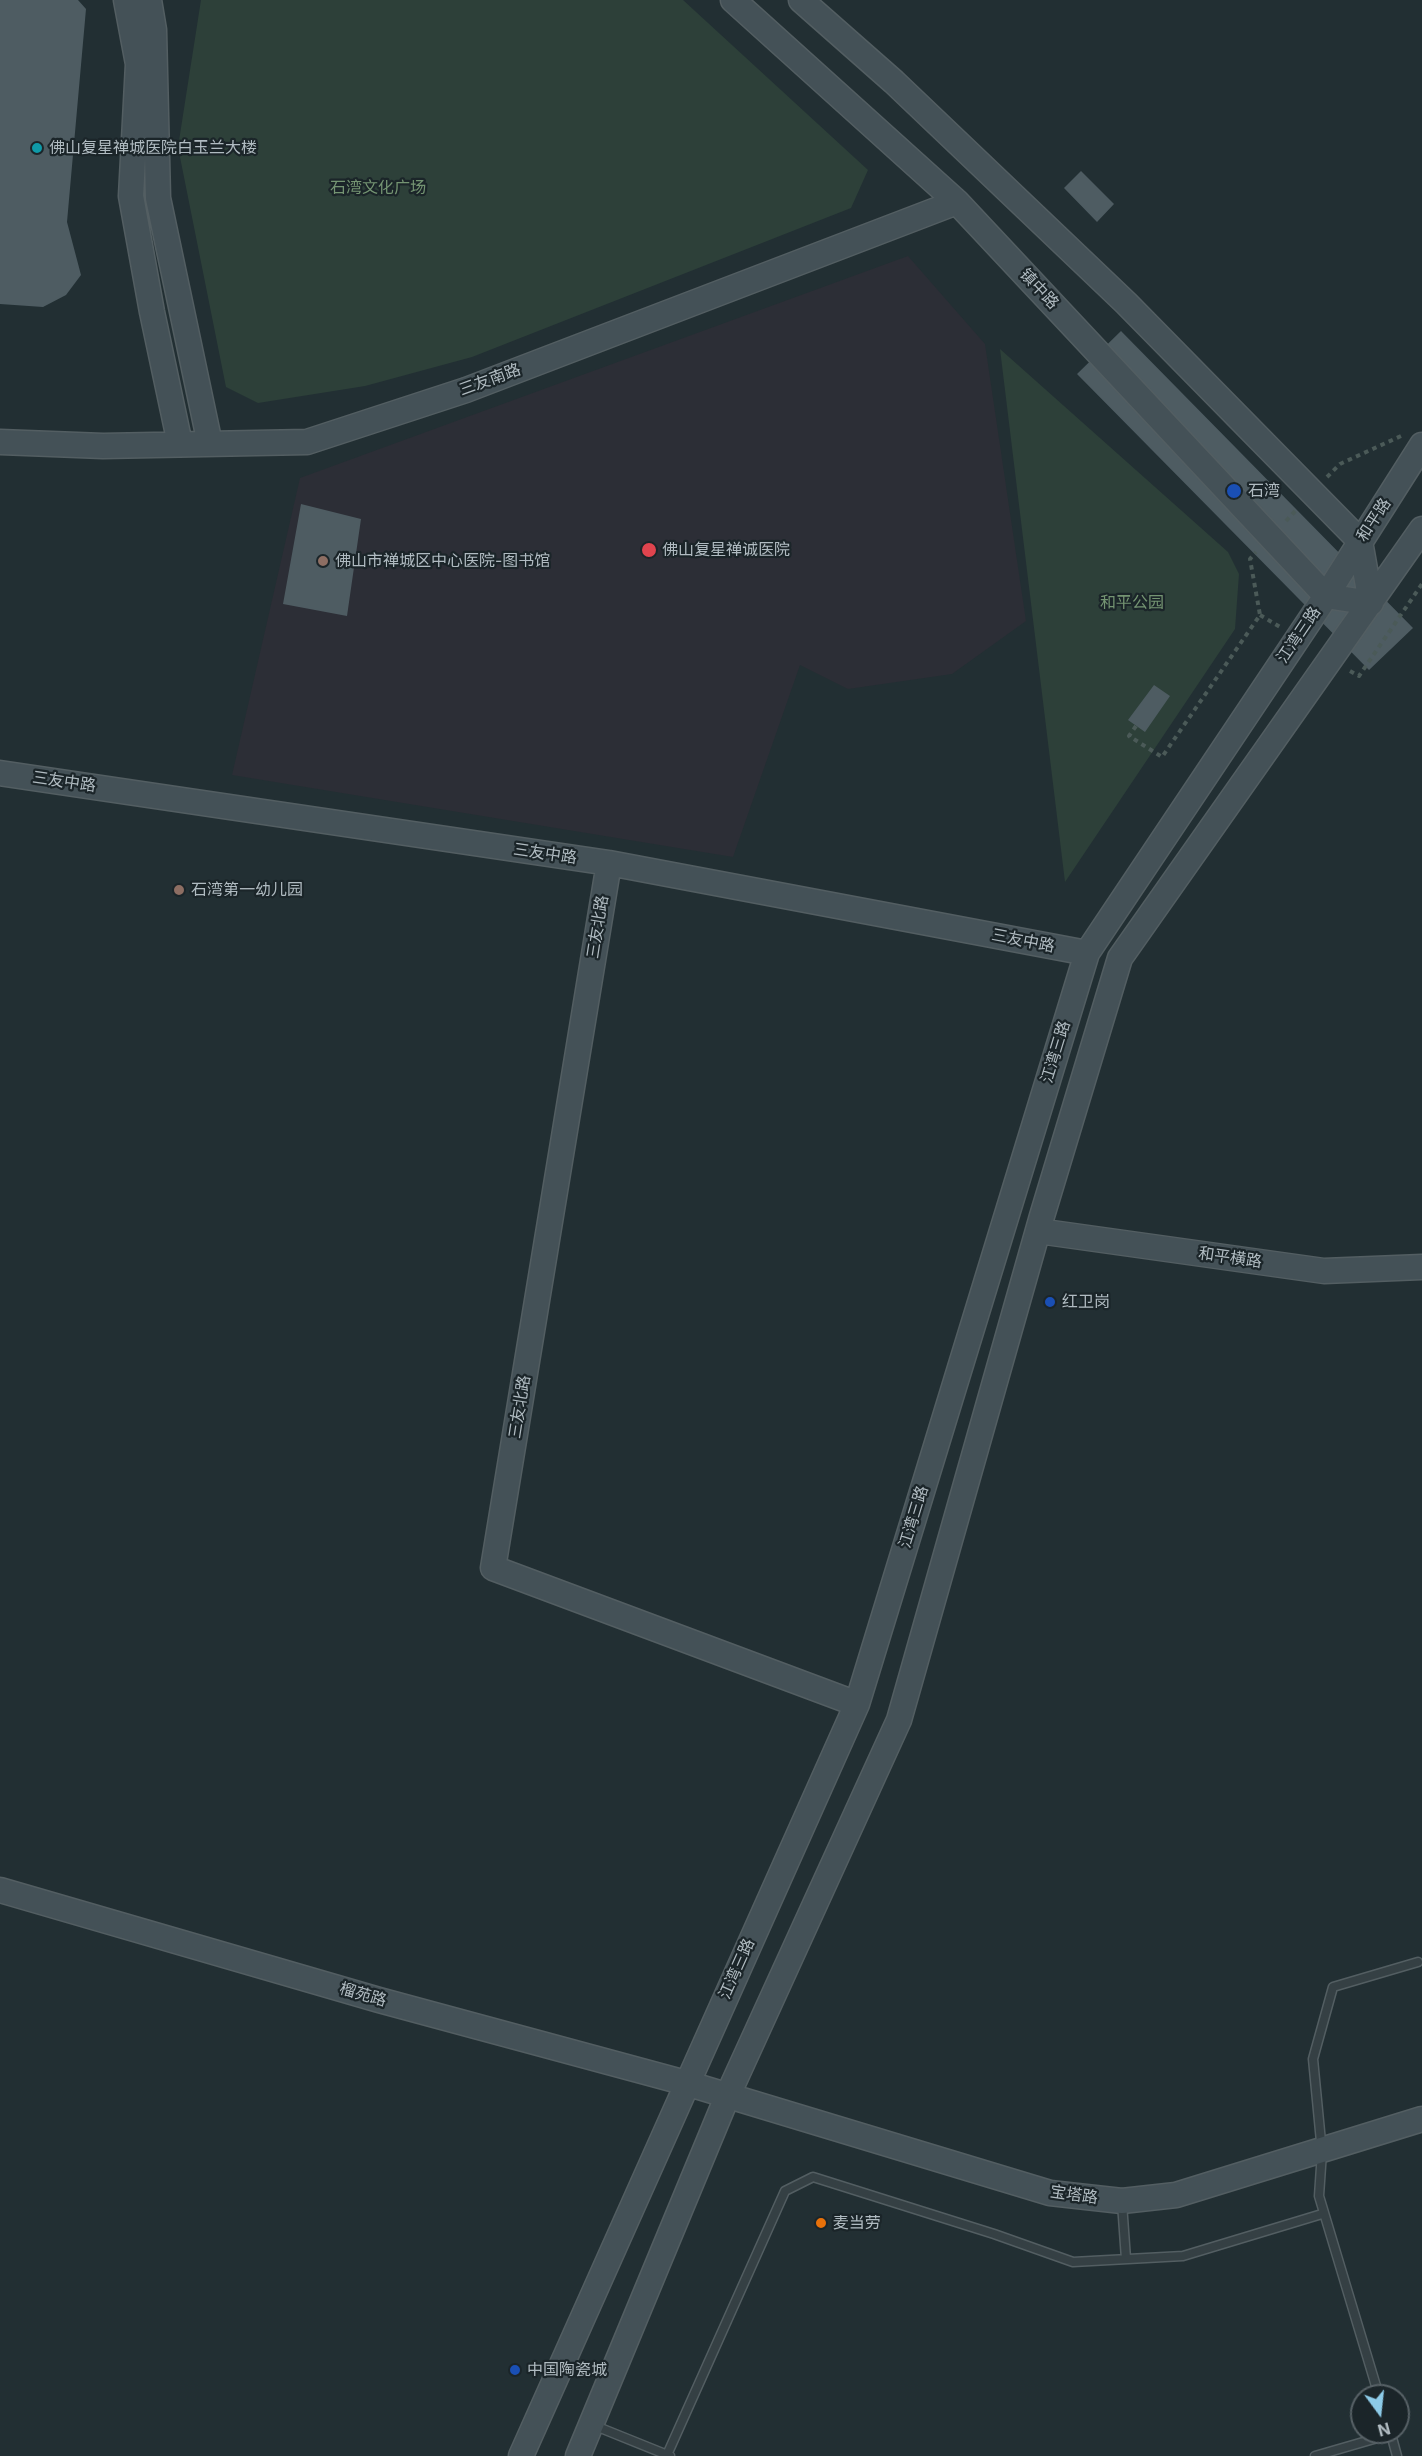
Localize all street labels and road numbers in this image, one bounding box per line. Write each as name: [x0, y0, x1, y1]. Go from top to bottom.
street label: 镇中路: [1016, 265, 1062, 313]
street label: 三友南路: [457, 360, 523, 400]
street label: 和平路: [1353, 495, 1395, 545]
street label: 江湾三路: [1273, 603, 1325, 667]
street label: 三友中路: [31, 768, 97, 796]
street label: 三友中路: [512, 840, 578, 868]
street label: 三友北路: [584, 894, 612, 960]
street label: 三友中路: [990, 925, 1056, 957]
street label: 江湾三路: [1037, 1019, 1075, 1085]
street label: 和平横路: [1197, 1244, 1263, 1272]
street label: 三友北路: [506, 1374, 534, 1440]
street label: 江湾三路: [895, 1484, 933, 1550]
street label: 江湾三路: [715, 1936, 759, 2002]
street label: 榴苑路: [337, 1979, 389, 2011]
street label: 宝塔路: [1049, 2182, 1099, 2208]

